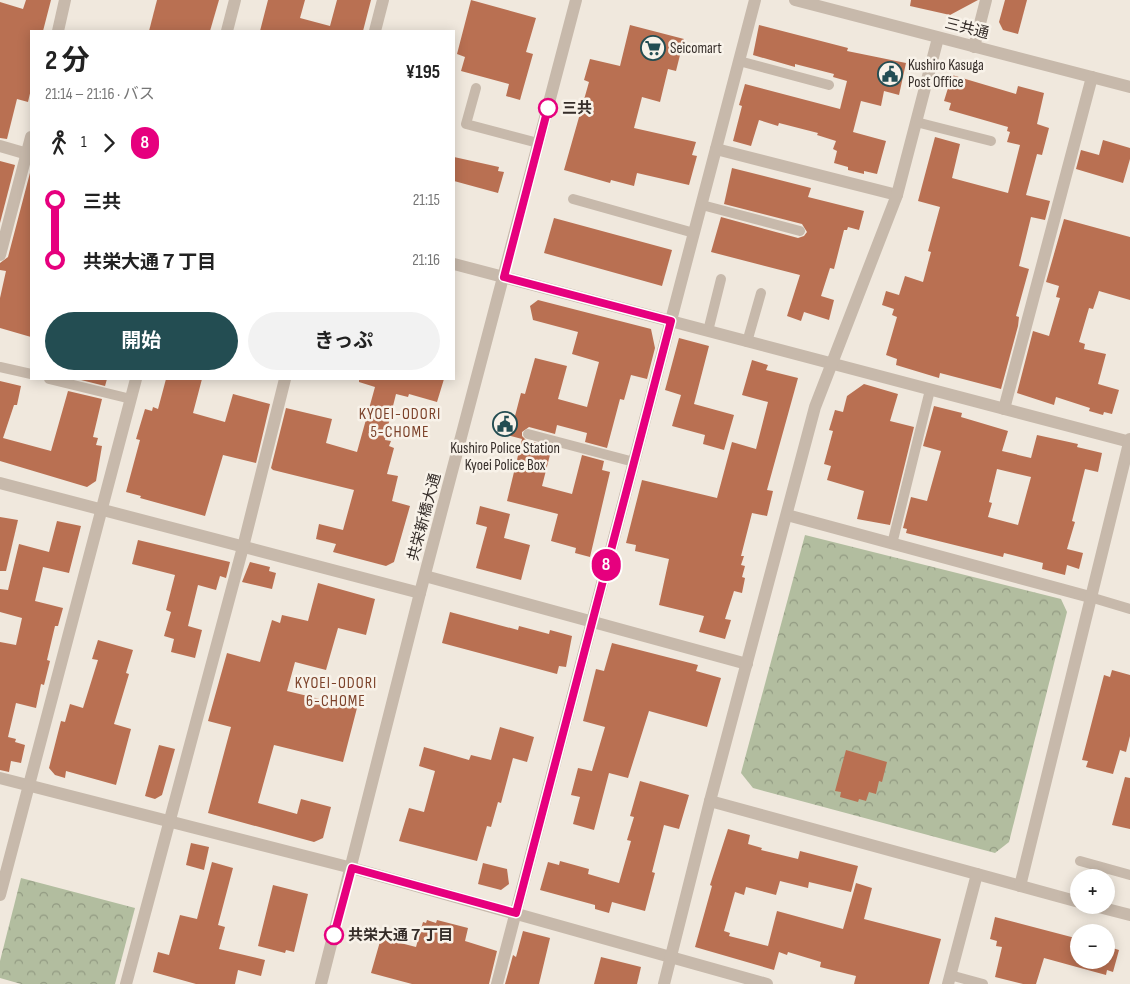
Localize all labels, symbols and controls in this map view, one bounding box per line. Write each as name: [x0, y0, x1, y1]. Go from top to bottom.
street label: 三共通: [943, 14, 991, 43]
supermarket icon: Seicomart: [640, 35, 666, 61]
place label: Seicomart: [670, 39, 722, 58]
text: 2 分: [45, 44, 90, 77]
place label: Kushiro Kasuga Post Office: [908, 56, 984, 92]
text: ¥195: [405, 61, 440, 84]
public building icon: Kushiro Kasuga Post Office: [877, 61, 903, 87]
text: 21:14 – 21:16 · バス: [45, 85, 155, 104]
marker: 三共: [538, 98, 558, 118]
place label: 三共: [562, 99, 592, 118]
icon: walk: [45, 129, 73, 157]
icon: forward: [95, 129, 123, 157]
text: 8: [141, 132, 149, 153]
text: 1: [81, 133, 87, 152]
text: 三共: [83, 191, 121, 214]
text: 21:15: [413, 191, 440, 210]
text: 共栄大通７丁目: [83, 251, 216, 274]
text: 21:16: [412, 251, 440, 270]
button: 開始: [45, 312, 238, 370]
button: きっぷ: [248, 312, 440, 370]
district label: KYOEI-ODORI 5-CHOME: [359, 405, 441, 442]
public building icon: Kushiro Police Station Kyoei Police Box: [492, 411, 518, 437]
place label: Kushiro Police Station Kyoei Police Box: [450, 439, 560, 475]
street label: 共栄新橋大通: [404, 471, 445, 563]
line badge: 8: [590, 549, 622, 581]
text: 8: [602, 554, 610, 575]
district label: KYOEI-ODORI 6-CHOME: [295, 674, 377, 711]
map controls: [1070, 869, 1115, 969]
button: +: [1070, 869, 1115, 914]
button: −: [1070, 924, 1115, 969]
marker: 共栄大通７丁目: [324, 925, 344, 945]
place label: 共栄大通７丁目: [348, 926, 453, 945]

